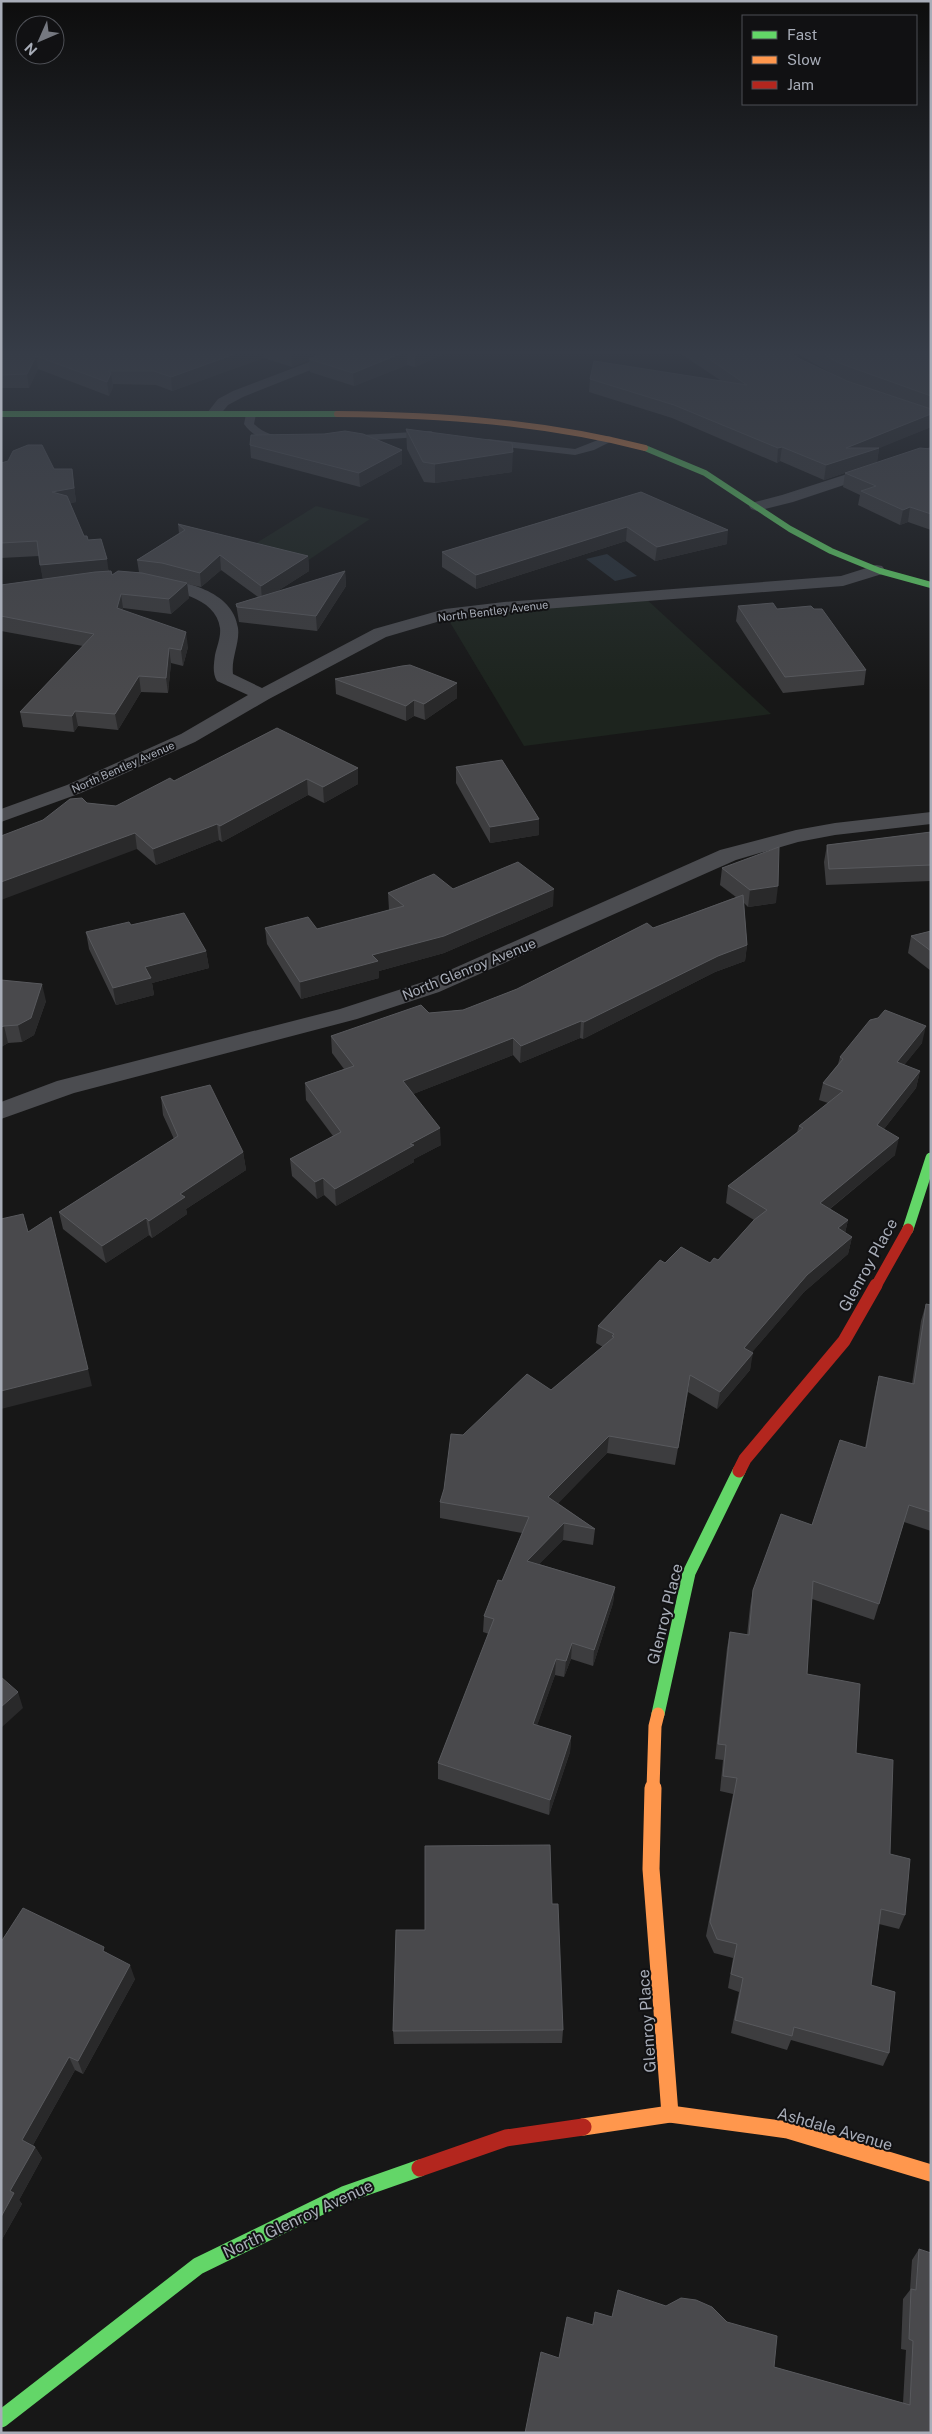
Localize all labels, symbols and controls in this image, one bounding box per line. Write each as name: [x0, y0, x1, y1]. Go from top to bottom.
north arrow: [15, 15, 65, 65]
legend: [742, 15, 917, 105]
text: Fast: [787, 26, 817, 43]
text: N: [21, 40, 40, 59]
text: Slow: [787, 51, 822, 68]
text: Jam: [787, 76, 814, 93]
street label: North Bentley Avenue: [437, 598, 549, 624]
street label: North Bentley Avenue: [70, 739, 176, 795]
street label: North Glenroy Avenue: [400, 935, 538, 1003]
street label: Glenroy Place: [835, 1215, 901, 1315]
street label: Glenroy Place: [643, 1562, 687, 1666]
street label: Glenroy Place: [634, 1969, 660, 2073]
street label: Ashdale Avenue: [775, 2103, 895, 2155]
street label: North Glenroy Avenue: [220, 2176, 376, 2262]

